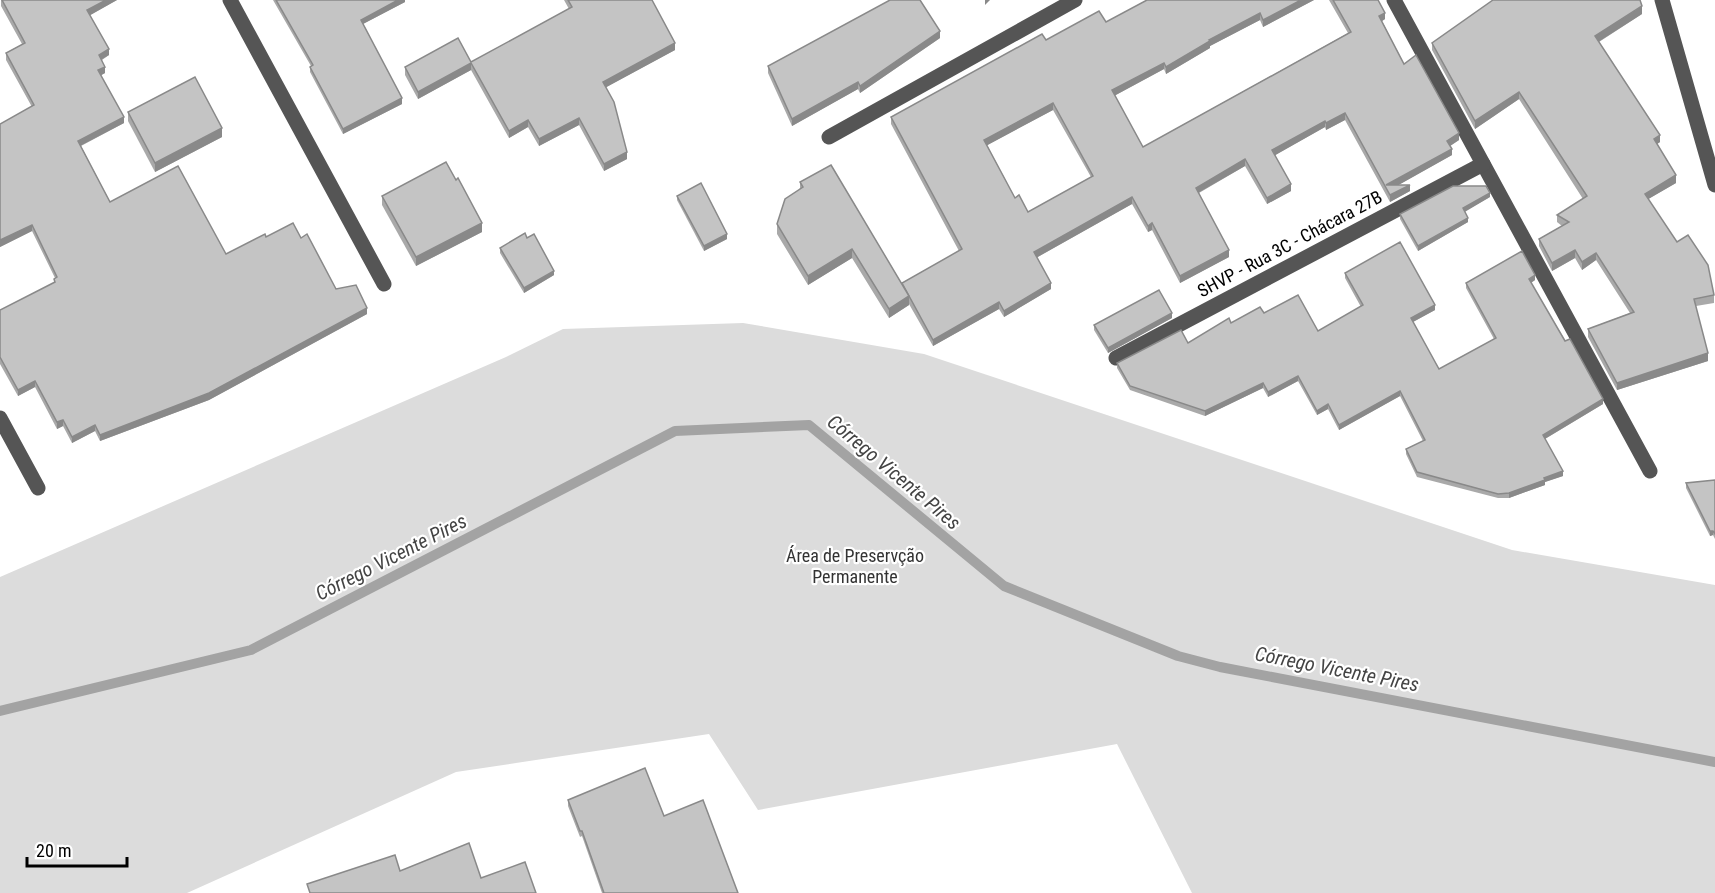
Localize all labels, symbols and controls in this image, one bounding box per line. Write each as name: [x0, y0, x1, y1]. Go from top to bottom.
street label: SHVP - Rua 3C - Chácara 27B: [1194, 186, 1386, 301]
water label: Córrego Vicente Pires: [823, 409, 966, 535]
water label: Córrego Vicente Pires: [311, 508, 471, 605]
park label: Área de Preservção Permanente: [786, 545, 924, 587]
water label: Córrego Vicente Pires: [1253, 641, 1421, 697]
scale bar: [27, 830, 128, 868]
text: 20 m: [36, 840, 71, 861]

